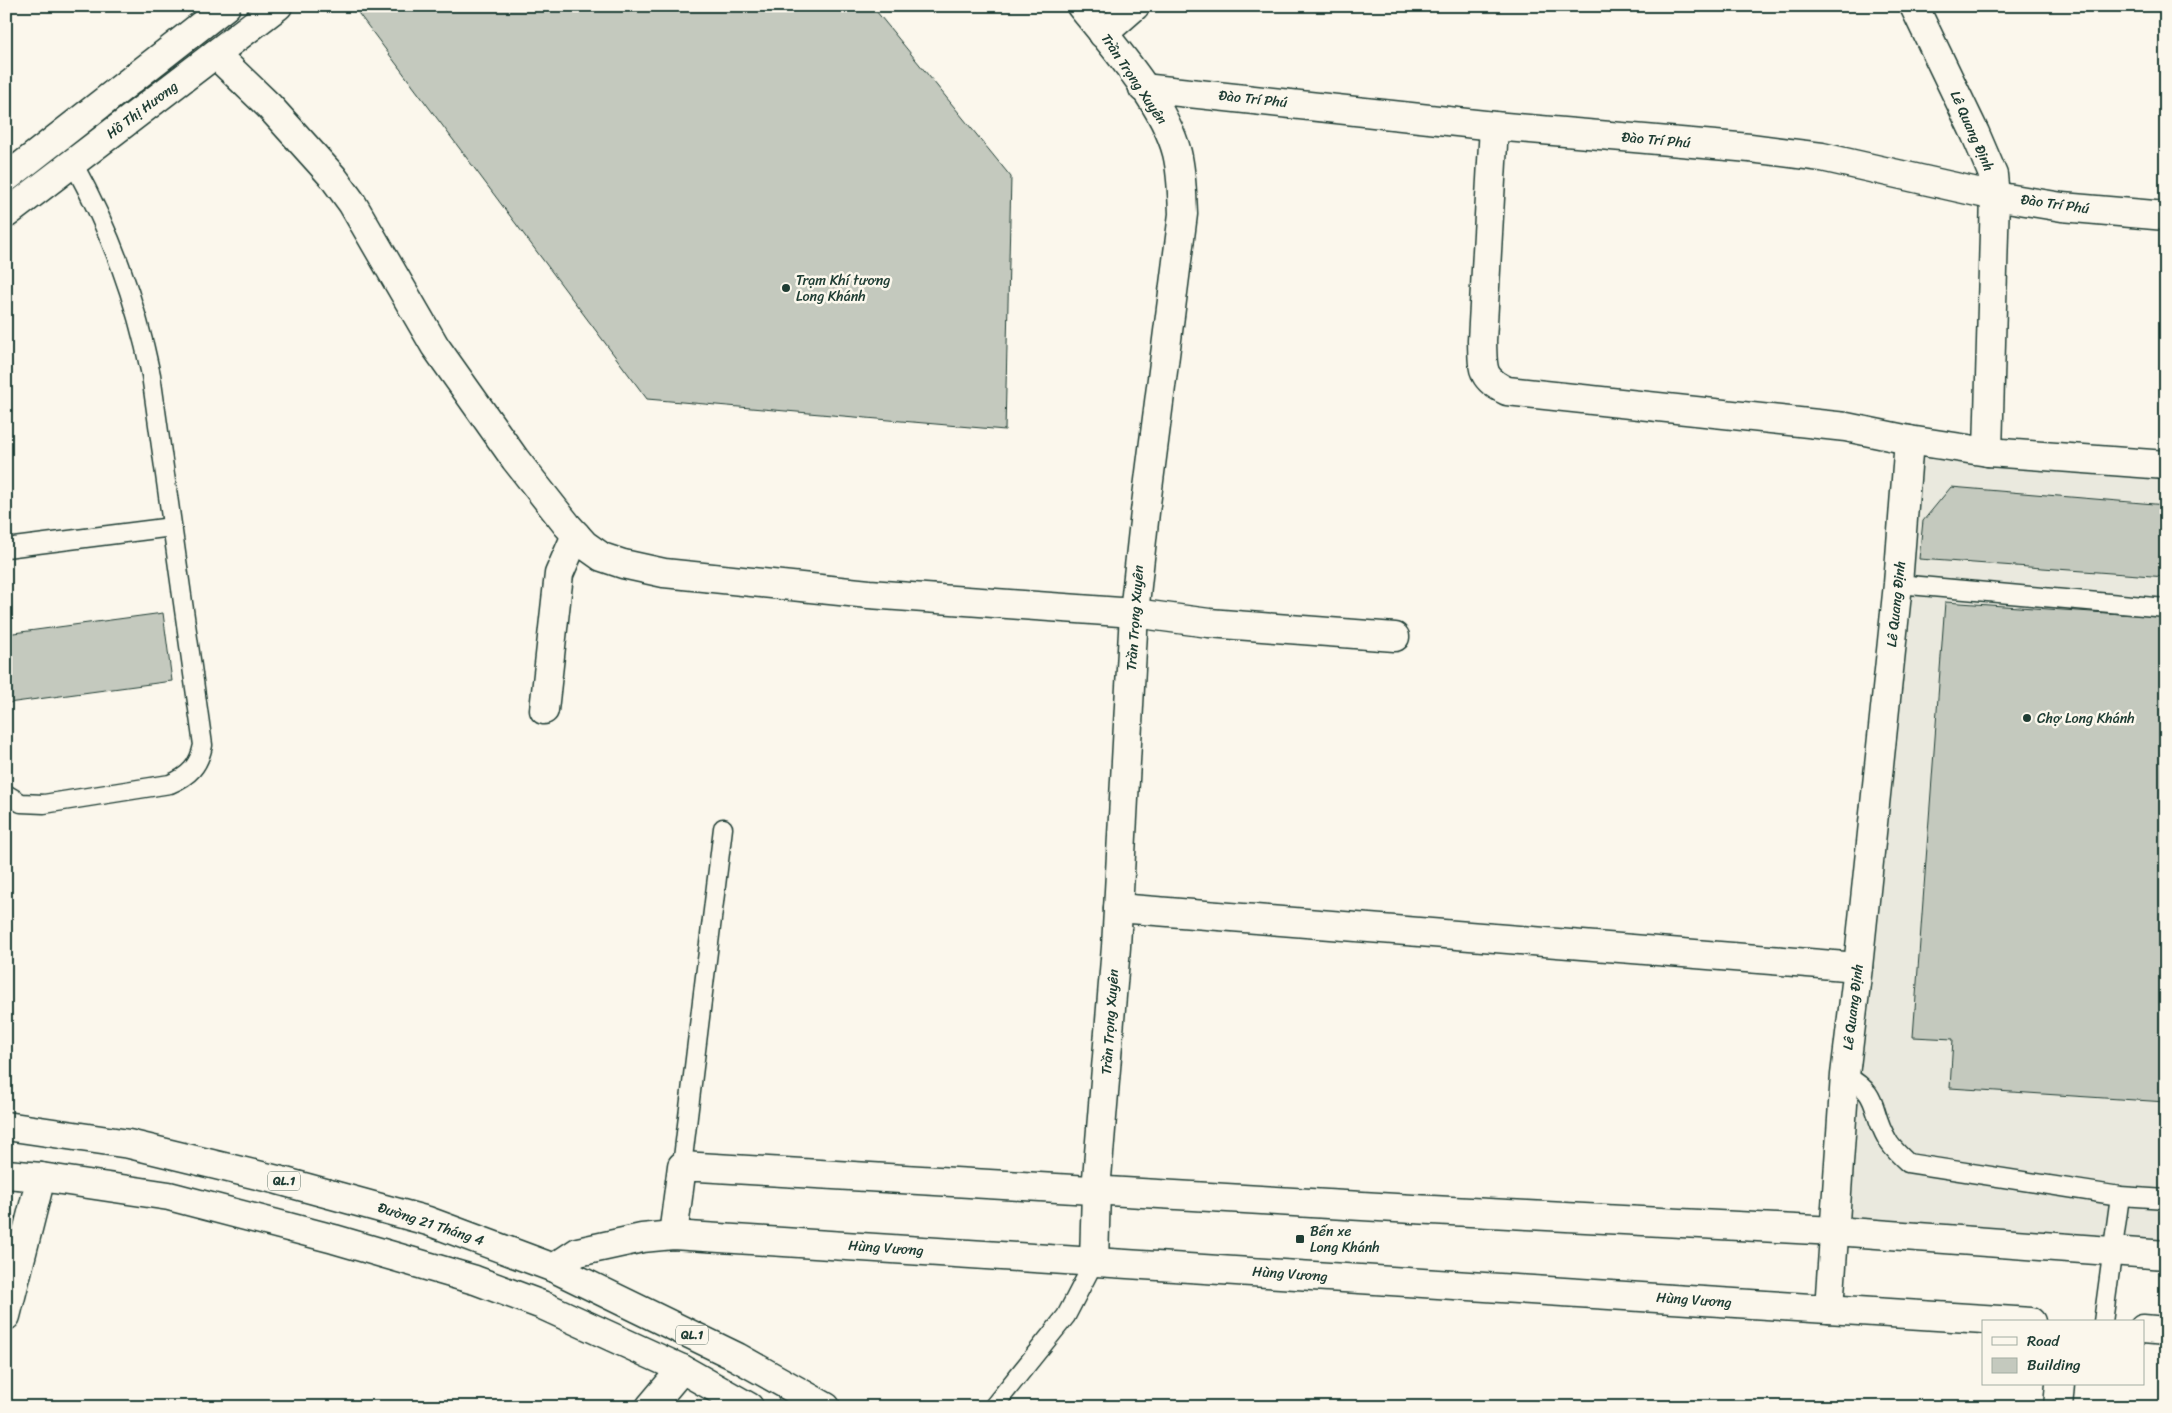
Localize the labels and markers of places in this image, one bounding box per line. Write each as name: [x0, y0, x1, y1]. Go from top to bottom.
place label: Trạm Khí tương Long Khánh: [796, 268, 890, 309]
marker: Trạm Khí tương Long Khánh: [780, 282, 792, 294]
place label: Chợ Long Khánh: [2037, 706, 2135, 731]
marker: Chợ Long Khánh: [2021, 712, 2033, 724]
place label: Bến xe Long Khánh: [1310, 1219, 1380, 1260]
marker: Bến xe Long Khánh: [1294, 1233, 1306, 1245]

